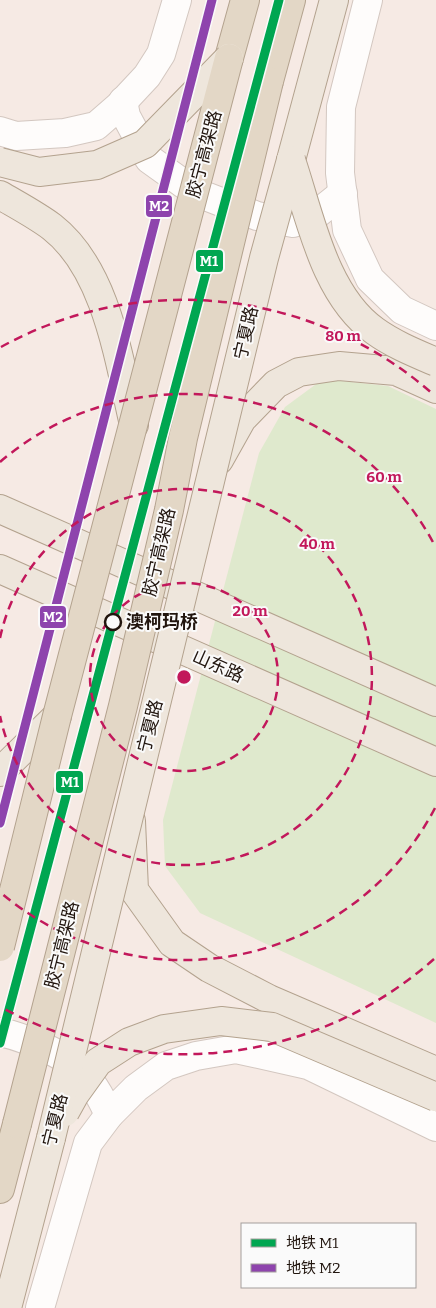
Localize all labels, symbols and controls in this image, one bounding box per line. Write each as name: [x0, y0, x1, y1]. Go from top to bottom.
street label: 胶宁高架路: [182, 108, 226, 200]
line badge: M2: [145, 194, 173, 218]
text: M2: [149, 198, 169, 215]
line badge: M1: [195, 249, 224, 273]
text: M1: [200, 253, 218, 270]
street label: 宁夏路: [229, 304, 263, 362]
text: 80 m: [325, 327, 361, 345]
text: 60 m: [366, 468, 402, 486]
street label: 胶宁高架路: [138, 506, 180, 598]
text: 40 m: [299, 535, 336, 553]
text: 20 m: [233, 602, 268, 620]
line badge: M2: [39, 605, 67, 629]
text: M2: [43, 609, 63, 626]
place label: 澳柯玛桥: [126, 611, 198, 633]
marker: 澳柯玛桥: [104, 613, 122, 631]
street label: 山东路: [189, 645, 247, 687]
centre of rings: [175, 668, 193, 686]
street label: 宁夏路: [133, 697, 167, 755]
line badge: M1: [55, 770, 84, 794]
text: M1: [61, 774, 79, 791]
street label: 胶宁高架路: [40, 899, 84, 991]
street label: 宁夏路: [38, 1091, 72, 1149]
legend: [241, 1223, 416, 1288]
text: 地铁 M1: [286, 1234, 338, 1252]
text: 地铁 M2: [286, 1259, 341, 1277]

